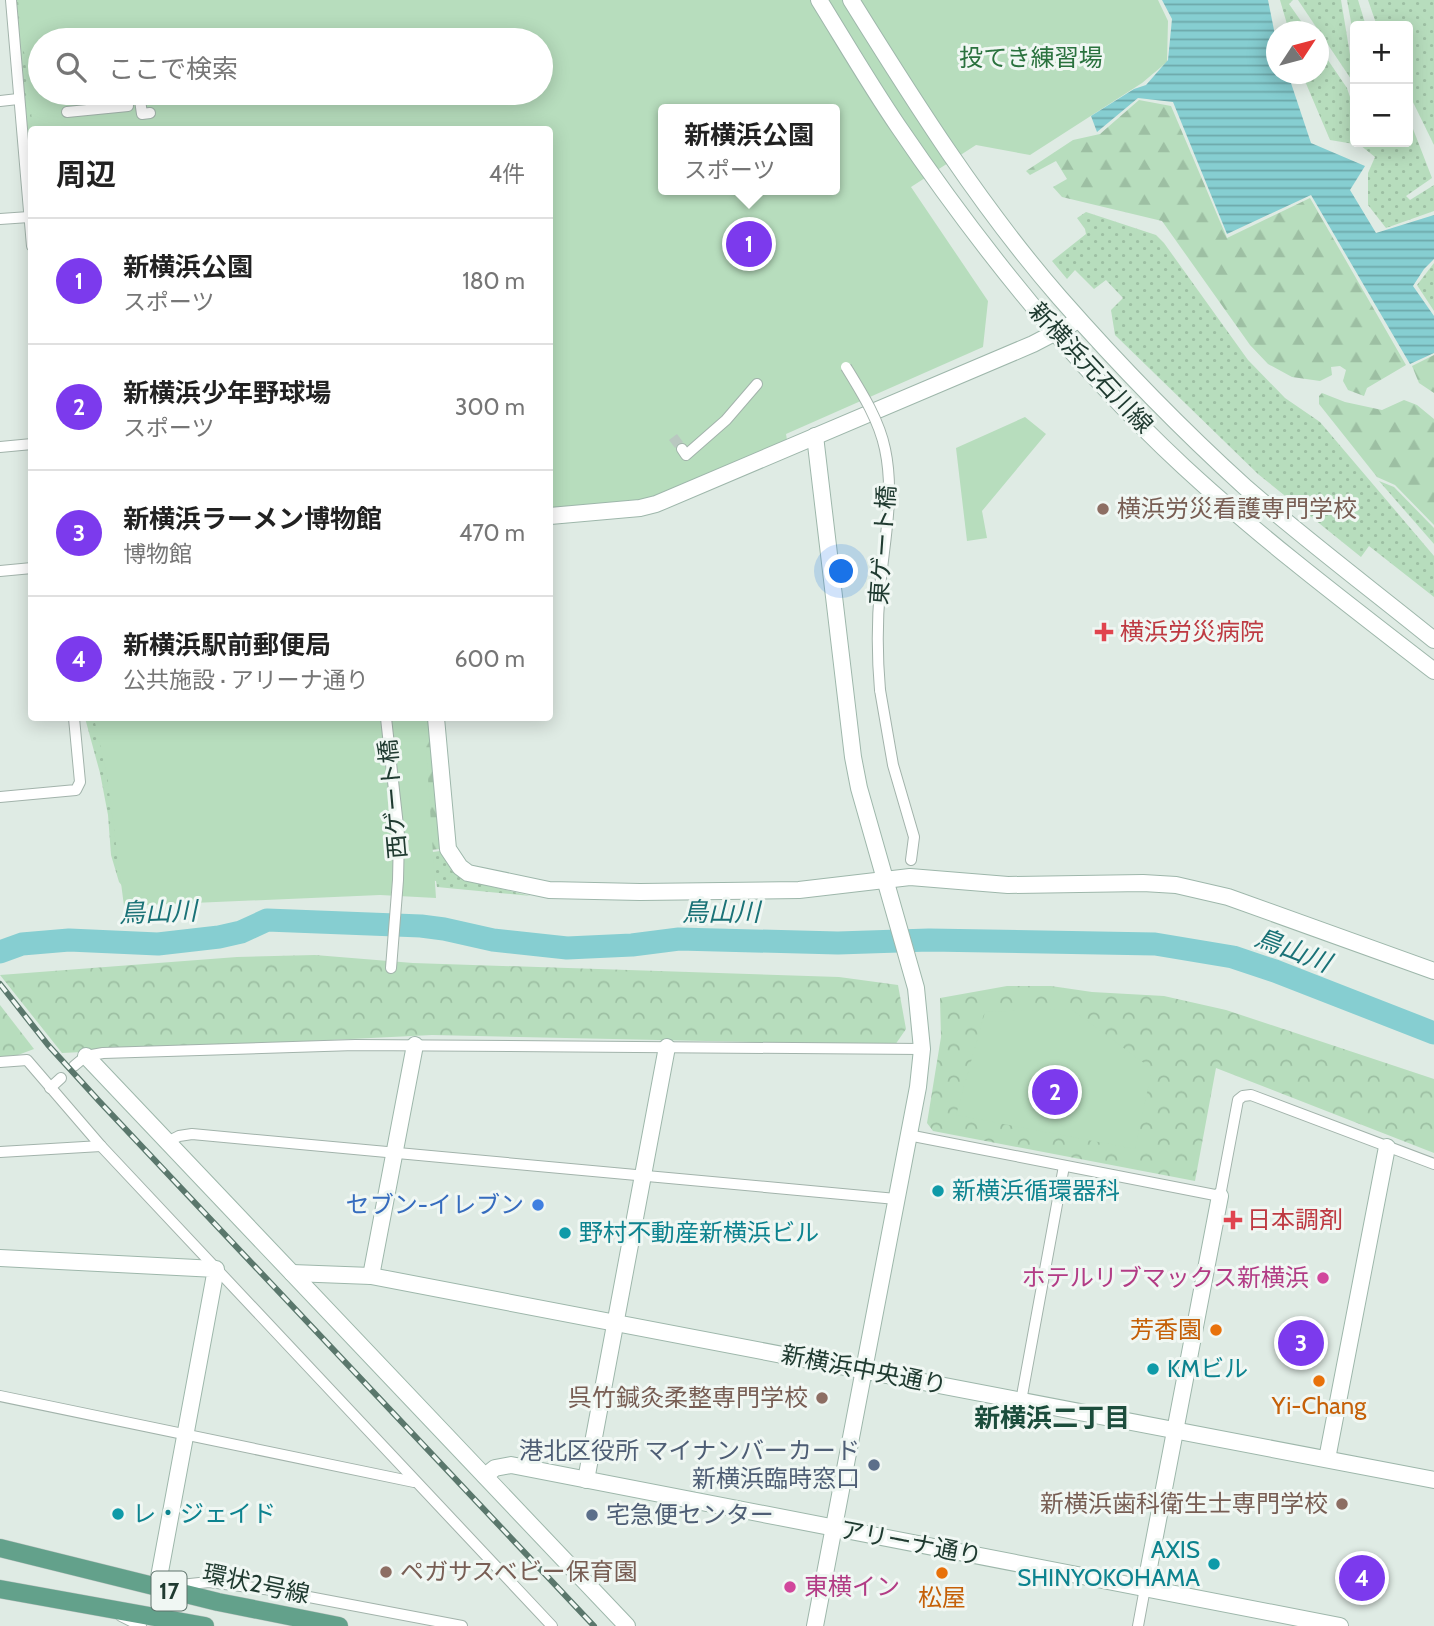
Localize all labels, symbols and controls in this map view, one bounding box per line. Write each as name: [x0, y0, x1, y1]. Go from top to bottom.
north arrow: [1266, 21, 1329, 84]
map controls: [1350, 21, 1413, 147]
button: +: [1350, 21, 1413, 84]
search box: [28, 28, 553, 105]
park label: 投てき練習場: [959, 43, 1103, 72]
icon: search: [52, 48, 90, 86]
text: ここで検索: [108, 53, 238, 85]
button: −: [1350, 84, 1413, 147]
popup: [658, 104, 840, 195]
text: 新横浜公園: [684, 119, 814, 151]
text: 周辺: [56, 156, 116, 193]
text: スポーツ: [684, 156, 776, 184]
text: 4件: [489, 160, 525, 188]
pin: 1: [726, 218, 772, 270]
text: 新横浜公園: [123, 251, 253, 283]
text: 1: [75, 267, 83, 295]
text: 180 m: [462, 267, 525, 295]
text: スポーツ: [123, 288, 215, 316]
street label: 新横浜元石川線: [1023, 296, 1159, 439]
text: 新横浜少年野球場: [123, 377, 331, 409]
text: 2: [73, 393, 85, 421]
text: 300 m: [455, 393, 525, 421]
text: スポーツ: [123, 414, 215, 442]
street label: 東ゲート橋: [864, 484, 901, 606]
place label: 横浜労災看護専門学校: [1117, 494, 1357, 523]
marker: 横浜労災看護専門学校: [1095, 501, 1111, 517]
text: 新横浜ラーメン博物館: [123, 503, 382, 535]
text: 3: [73, 519, 85, 547]
text: 470 m: [459, 519, 525, 547]
text: 博物館: [123, 540, 192, 568]
your location: [824, 554, 858, 588]
place label: 横浜労災病院: [1120, 617, 1264, 646]
marker: 横浜労災病院: [1094, 622, 1114, 642]
text: 新横浜駅前郵便局: [123, 629, 331, 661]
text: 4: [72, 645, 86, 673]
text: 600 m: [454, 645, 525, 673]
text: 公共施設 · アリーナ通り: [123, 666, 369, 694]
street label: 西ゲート橋: [373, 738, 412, 860]
water label: 鳥山川: [118, 895, 201, 929]
water label: 鳥山川: [682, 896, 763, 928]
water label: 鳥山川: [1251, 921, 1338, 980]
pin: 2: [1032, 1066, 1078, 1118]
place label: 新横浜循環器科: [952, 1176, 1120, 1205]
marker: 新横浜循環器科: [930, 1183, 946, 1199]
place label: セブン-イレブン: [346, 1190, 524, 1219]
marker: セブン-イレブン: [530, 1197, 546, 1213]
place label: 日本調剤: [1247, 1205, 1343, 1234]
marker: 日本調剤: [1225, 1212, 1241, 1228]
place label: 野村不動産新横浜ビル: [579, 1218, 819, 1247]
marker: 野村不動産新横浜ビル: [557, 1225, 573, 1241]
place label: ホテルリブマックス新横浜: [1022, 1263, 1309, 1292]
marker: ホテルリブマックス新横浜: [1315, 1270, 1331, 1286]
place label: 芳香園: [1130, 1315, 1202, 1344]
pin: 3: [1278, 1317, 1324, 1369]
marker: 芳香園: [1208, 1322, 1224, 1338]
street label: 新横浜中央通り: [779, 1339, 949, 1400]
place label: KMビル: [1167, 1354, 1248, 1383]
marker: KMビル: [1145, 1361, 1161, 1377]
marker: Yi-Chang: [1311, 1373, 1327, 1389]
place label: 呉竹鍼灸柔整専門学校: [568, 1383, 808, 1412]
marker: 呉竹鍼灸柔整専門学校: [814, 1390, 830, 1406]
place label: Yi-Chang: [1271, 1391, 1367, 1420]
district label: 新横浜二丁目: [974, 1402, 1130, 1434]
place label: 港北区役所 マイナンバーカード 新横浜臨時窓口: [519, 1436, 860, 1493]
marker: 港北区役所 マイナンバーカード 新横浜臨時窓口: [866, 1457, 882, 1473]
place label: 新横浜歯科衛生士専門学校: [1040, 1489, 1328, 1518]
marker: 新横浜歯科衛生士専門学校: [1334, 1496, 1350, 1512]
place label: レ・ジェイド: [132, 1499, 276, 1528]
place label: 宅急便センター: [606, 1500, 774, 1529]
marker: レ・ジェイド: [110, 1506, 126, 1522]
marker: 宅急便センター: [584, 1507, 600, 1523]
street label: アリーナ通り: [838, 1515, 985, 1570]
place label: AXIS SHINYOKOHAMA: [1017, 1535, 1200, 1592]
pin: 4: [1339, 1552, 1385, 1604]
marker: AXIS SHINYOKOHAMA: [1206, 1556, 1222, 1572]
place label: ペガサスベビー保育園: [400, 1557, 638, 1586]
street label: 環状2号線: [200, 1558, 312, 1609]
marker: ペガサスベビー保育園: [378, 1564, 394, 1580]
marker: 松屋: [934, 1565, 950, 1581]
road number: 17: [152, 1572, 186, 1610]
place label: 東横イン: [804, 1572, 900, 1601]
marker: 東横イン: [782, 1579, 798, 1595]
place label: 松屋: [918, 1583, 966, 1612]

